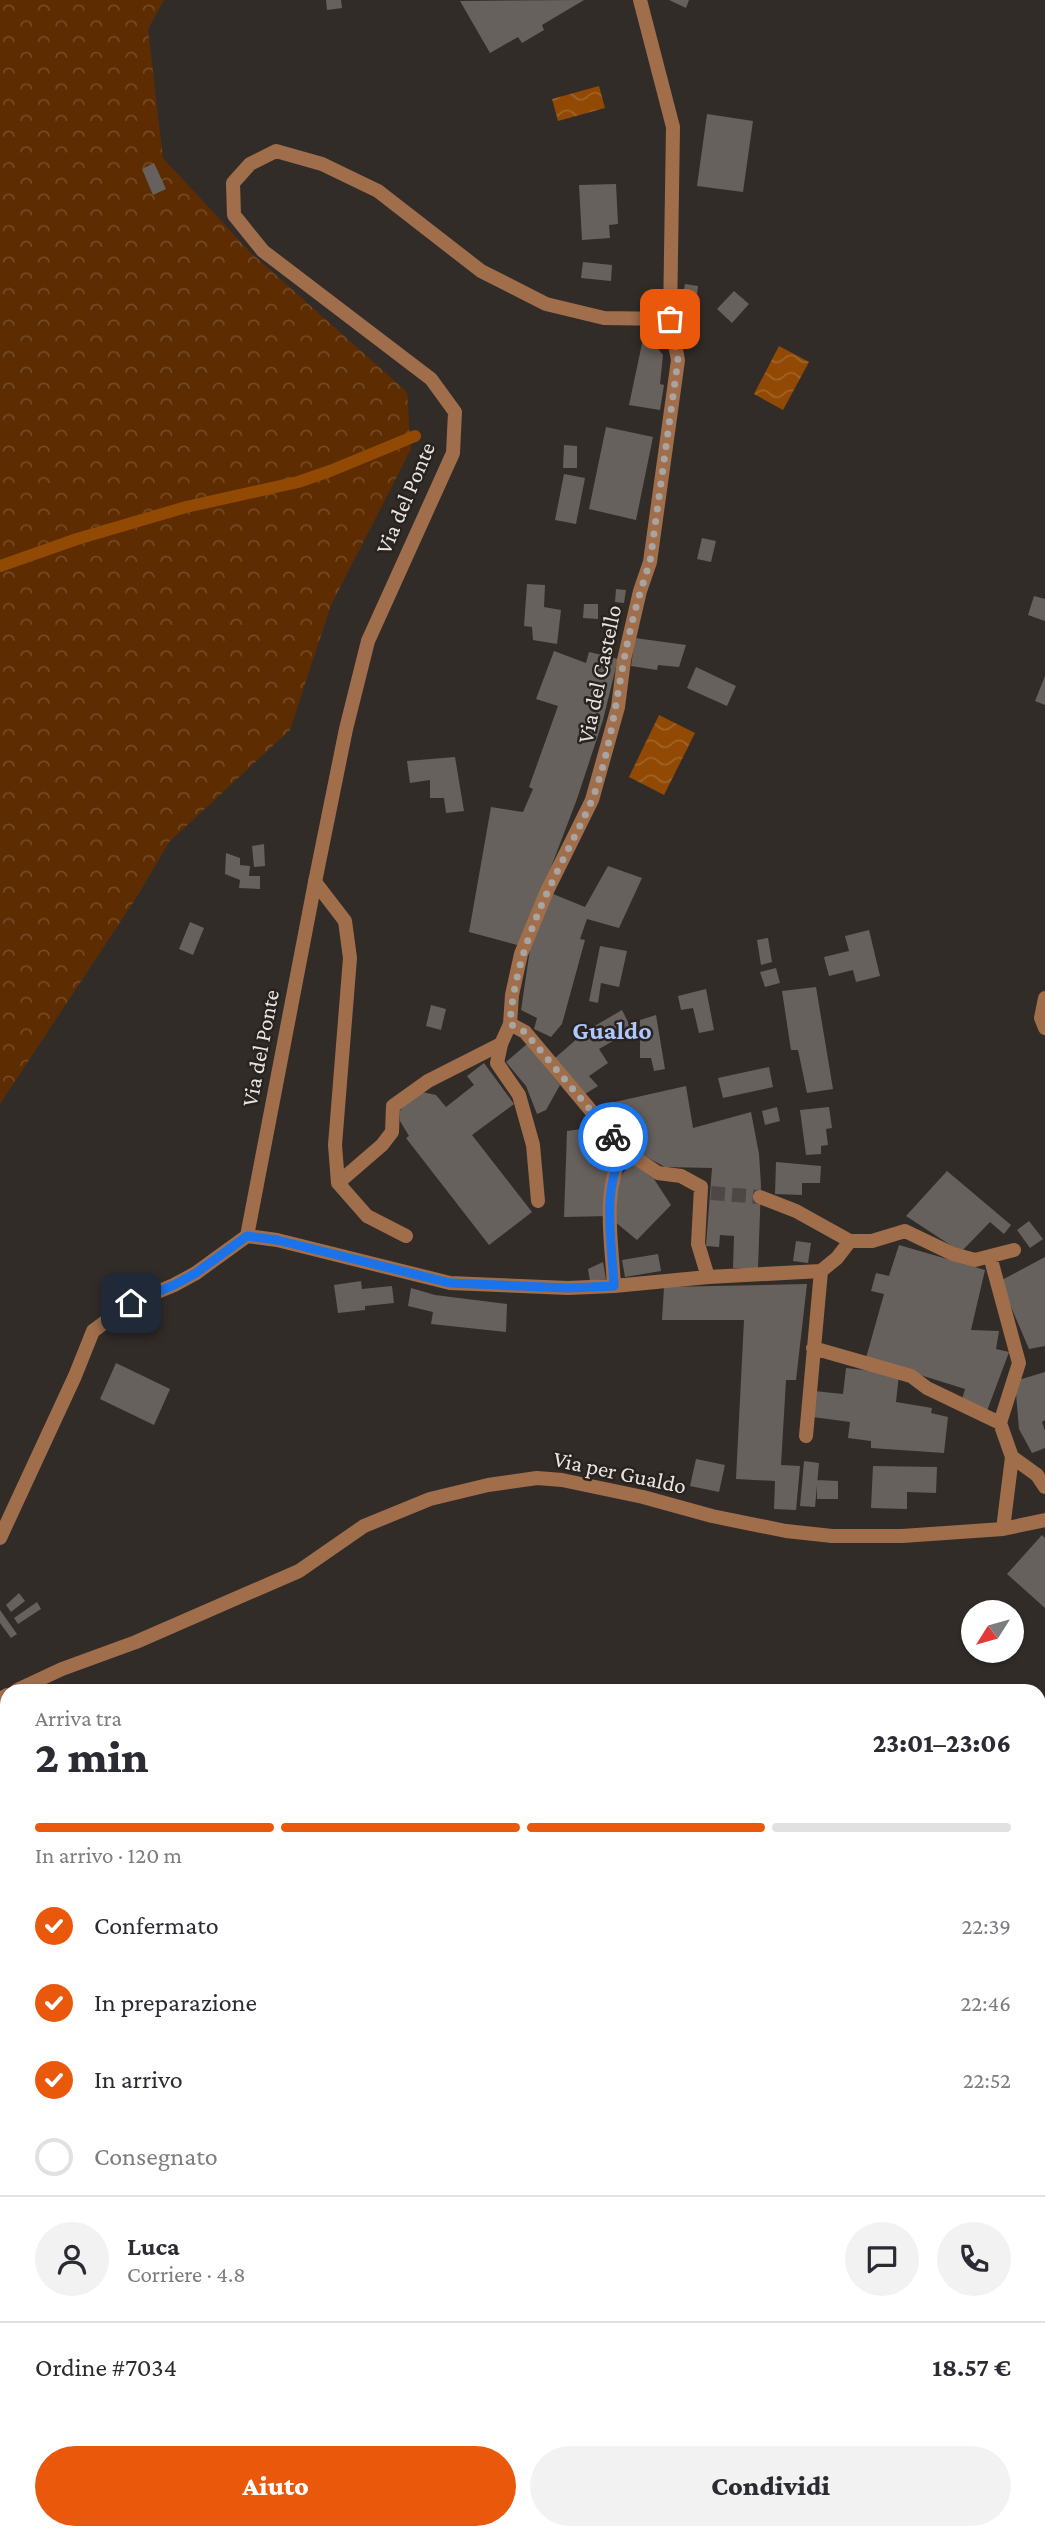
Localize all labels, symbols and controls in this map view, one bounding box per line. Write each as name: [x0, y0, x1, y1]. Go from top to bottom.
pin: [640, 289, 700, 349]
icon: bag: [651, 300, 689, 338]
street label: Via del Ponte: [370, 438, 440, 558]
street label: Via del Castello: [572, 603, 626, 745]
street label: Via del Ponte: [236, 987, 284, 1109]
district label: Gualdo: [572, 1016, 652, 1045]
courier: [578, 1102, 648, 1172]
icon: bike: [594, 1118, 632, 1156]
pin: [101, 1273, 161, 1333]
icon: home: [112, 1284, 150, 1322]
street label: Via per Gualdo: [551, 1445, 689, 1499]
north arrow: [961, 1600, 1024, 1662]
map controls: [961, 1600, 1024, 1663]
text: Arriva tra: [35, 1705, 122, 1731]
text: 23:01–23:06: [873, 1729, 1011, 1758]
text: 2 min: [35, 1731, 149, 1782]
text: In arrivo · 120 m: [35, 1842, 182, 1868]
icon: check: [35, 1907, 73, 1945]
text: Confermato: [94, 1911, 219, 1940]
text: 22:39: [961, 1913, 1011, 1939]
icon: check: [35, 1984, 73, 2022]
text: In preparazione: [94, 1988, 257, 2017]
text: 22:46: [961, 1990, 1011, 2016]
icon: check: [35, 2061, 73, 2099]
text: In arrivo: [94, 2065, 183, 2094]
text: 22:52: [963, 2067, 1011, 2093]
text: Consegnato: [94, 2142, 218, 2171]
button: person: [35, 2222, 109, 2296]
button: chat: [845, 2222, 919, 2296]
button: phone: [937, 2222, 1011, 2296]
text: Luca: [127, 2232, 180, 2261]
text: Corriere · 4.8: [127, 2261, 246, 2287]
text: Ordine #7034: [35, 2353, 177, 2382]
text: 18.57 €: [932, 2353, 1011, 2382]
button: Aiuto: [35, 2446, 516, 2526]
button: Condividi: [530, 2446, 1011, 2526]

